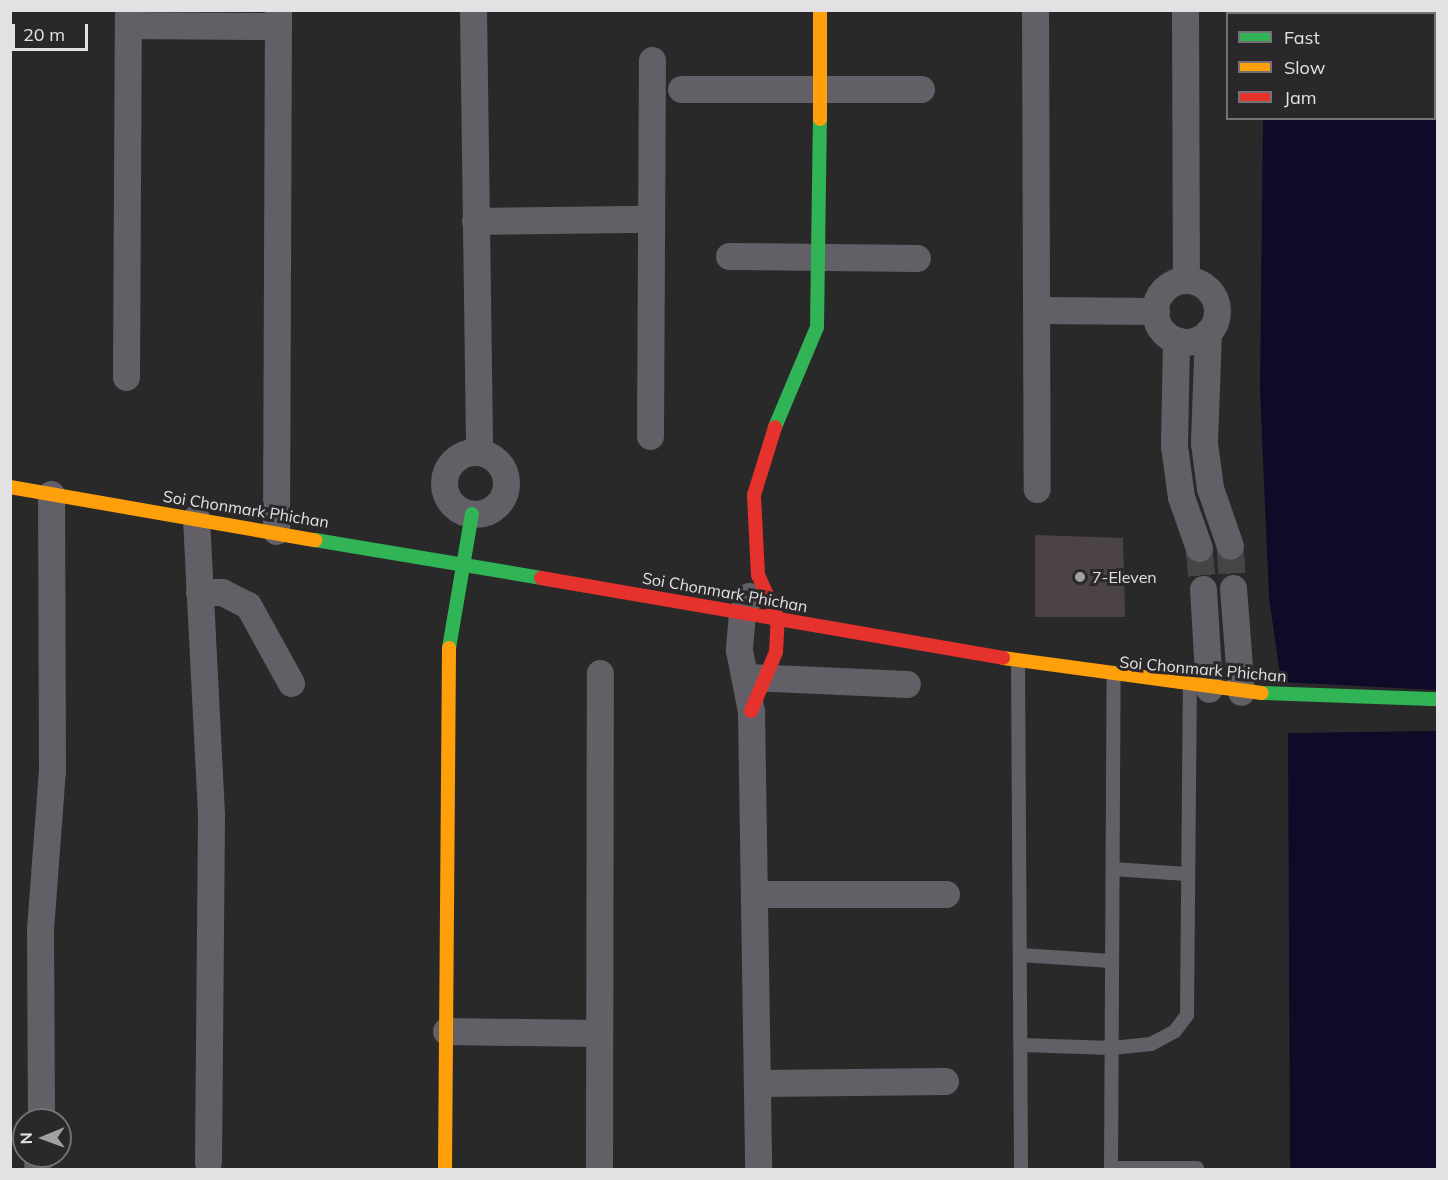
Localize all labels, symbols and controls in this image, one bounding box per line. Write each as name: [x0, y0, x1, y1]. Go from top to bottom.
scale bar: [15, 12, 92, 50]
legend: [1226, 12, 1436, 120]
text: 20 m: [23, 23, 65, 46]
text: Fast: [1284, 26, 1320, 49]
text: Slow: [1284, 56, 1325, 79]
text: Jam: [1284, 86, 1317, 109]
street label: Soi Chonmark Phichan: [162, 486, 330, 532]
place label: 7-Eleven: [1092, 567, 1157, 587]
street label: Soi Chonmark Phichan: [641, 568, 809, 616]
marker: 7-Eleven: [1073, 570, 1087, 584]
street label: Soi Chonmark Phichan: [1119, 652, 1287, 686]
north arrow: [12, 1108, 72, 1168]
text: N: [16, 1132, 36, 1144]

